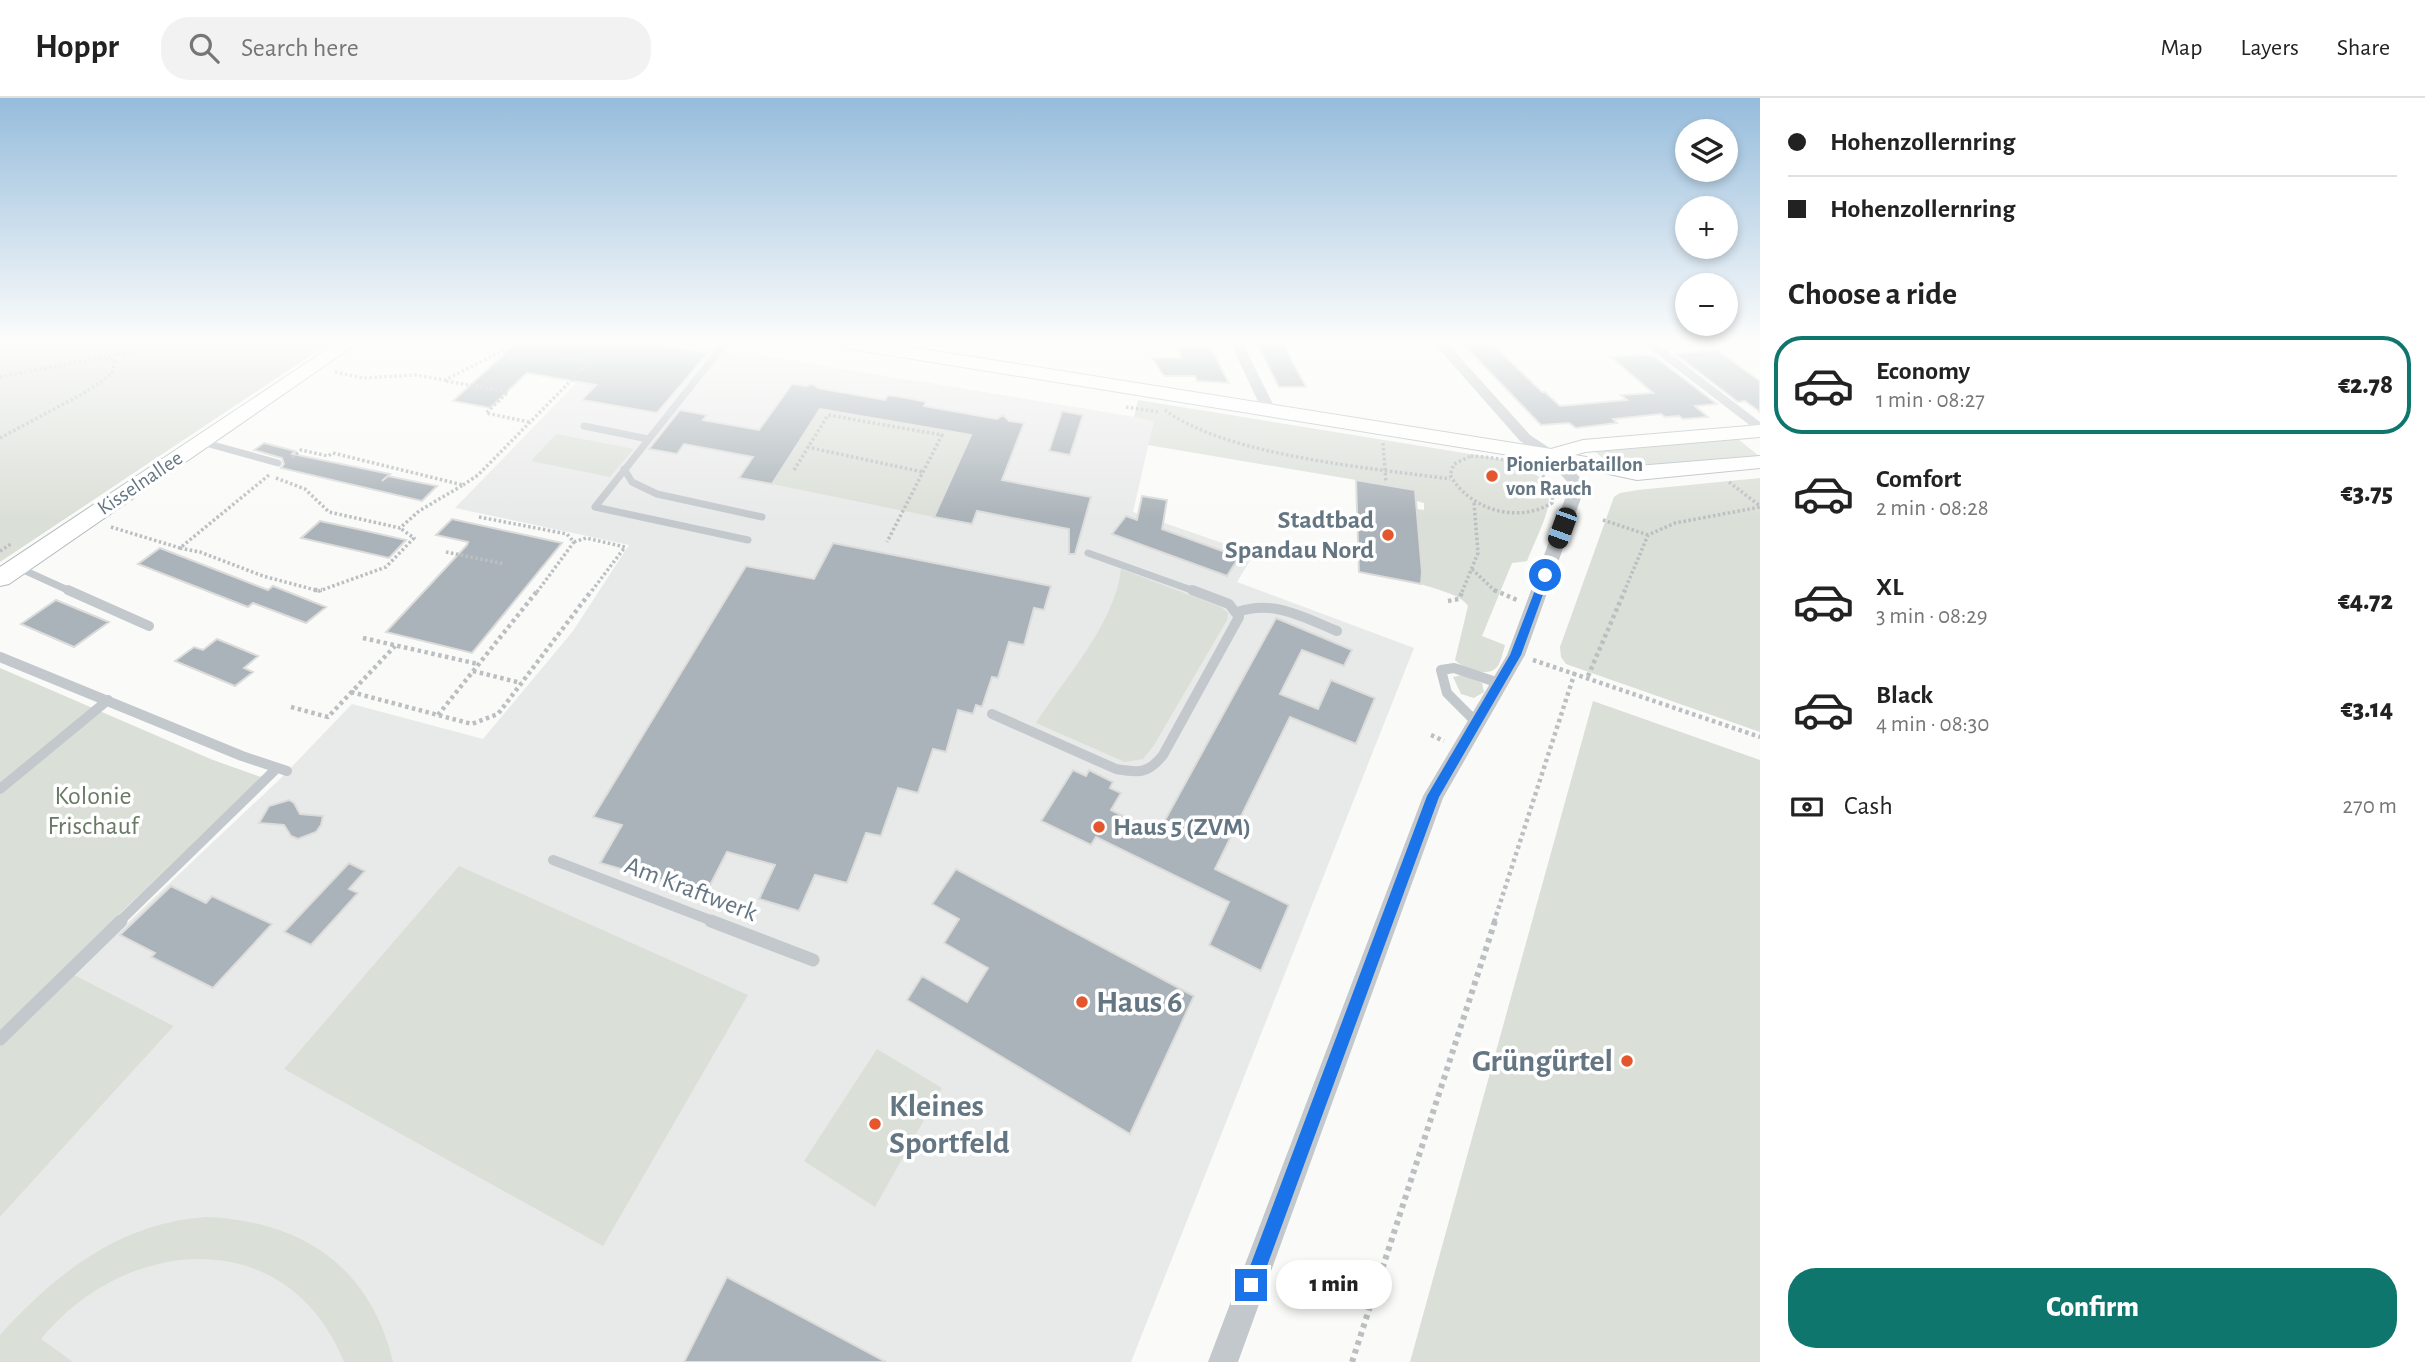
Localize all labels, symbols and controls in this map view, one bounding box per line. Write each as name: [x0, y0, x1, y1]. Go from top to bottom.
search box: [161, 17, 651, 80]
icon: search: [185, 29, 223, 67]
text: Hoppr: [35, 31, 119, 64]
text: Search here: [241, 35, 359, 61]
text: Map: [2160, 36, 2202, 60]
text: Layers: [2240, 36, 2299, 60]
text: Share: [2337, 36, 2390, 60]
map controls: [1675, 119, 1738, 336]
button: layers: [1675, 119, 1738, 182]
text: Hohenzollernring: [1830, 129, 2015, 155]
button: +: [1675, 196, 1738, 259]
text: Hohenzollernring: [1830, 196, 2015, 222]
button: −: [1675, 273, 1738, 336]
text: Choose a ride: [1788, 278, 1957, 310]
icon: car: [1792, 354, 1855, 417]
text: Economy: [1876, 358, 1970, 384]
text: €2.78: [2338, 372, 2393, 398]
text: 1 min · 08:27: [1876, 389, 1985, 412]
street label: Kisselnallee: [94, 447, 186, 519]
place label: Pionierbataillon von Rauch: [1506, 454, 1643, 499]
icon: car: [1792, 462, 1855, 525]
text: Comfort: [1876, 466, 1961, 492]
marker: Pionierbataillon von Rauch: [1484, 468, 1500, 484]
text: €3.75: [2341, 480, 2393, 506]
text: 2 min · 08:28: [1876, 497, 1989, 520]
car: [1545, 505, 1580, 551]
place label: Stadtbad Spandau Nord: [1225, 507, 1374, 563]
marker: Stadtbad Spandau Nord: [1380, 527, 1396, 543]
route start: [1529, 559, 1561, 591]
icon: car: [1792, 570, 1855, 633]
text: XL: [1876, 574, 1903, 600]
text: €4.72: [2338, 588, 2393, 614]
text: 3 min · 08:29: [1876, 605, 1988, 628]
icon: car: [1792, 678, 1855, 741]
text: Black: [1876, 682, 1933, 708]
text: €3.14: [2341, 696, 2393, 722]
text: 4 min · 08:30: [1876, 713, 1989, 736]
park label: Kolonie Frischauf: [47, 783, 141, 839]
icon: cash: [1788, 788, 1826, 826]
text: Cash: [1844, 793, 1893, 819]
text: 270 m: [2343, 795, 2397, 818]
place label: Haus 5 (ZVM): [1113, 814, 1251, 840]
marker: Haus 5 (ZVM): [1091, 819, 1107, 835]
street label: Am Kraftwerk: [621, 852, 761, 926]
place label: Haus 6: [1096, 986, 1182, 1018]
marker: Haus 6: [1074, 994, 1090, 1010]
place label: Grüngürtel: [1472, 1045, 1613, 1077]
marker: Grüngürtel: [1619, 1053, 1635, 1069]
place label: Kleines Sportfeld: [889, 1090, 1010, 1159]
marker: Kleines Sportfeld: [867, 1116, 883, 1132]
callout: 1 min: [1276, 1260, 1391, 1310]
button: Confirm: [1788, 1268, 2397, 1348]
route end: [1235, 1269, 1267, 1301]
text: 1 min: [1310, 1273, 1358, 1296]

